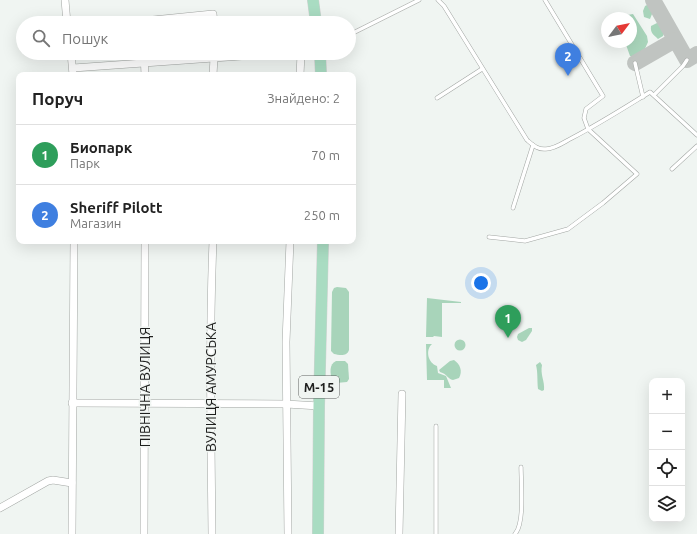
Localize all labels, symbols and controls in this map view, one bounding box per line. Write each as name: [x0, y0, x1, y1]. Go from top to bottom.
north arrow: [601, 12, 637, 48]
search box: [16, 16, 356, 60]
icon: search: [30, 27, 52, 49]
text: Пошук: [62, 30, 108, 47]
pin: 2: [555, 43, 581, 76]
text: Поруч: [32, 89, 83, 108]
text: Знайдено: 2: [267, 91, 340, 105]
text: Биопарк: [70, 139, 132, 156]
text: 1: [41, 148, 49, 162]
text: 70 m: [311, 148, 340, 162]
text: Парк: [70, 156, 100, 170]
text: Sheriff Pilott: [70, 199, 162, 216]
text: 2: [41, 208, 49, 222]
text: 250 m: [304, 208, 340, 222]
text: Магазин: [70, 216, 121, 230]
your location: [471, 273, 491, 293]
pin: 1: [495, 305, 521, 338]
street label: ВУЛИЦЯ АМУРСЬКА: [203, 322, 219, 452]
street label: ПІВНІЧНА ВУЛИЦЯ: [137, 327, 153, 447]
road number: М-15: [299, 376, 339, 398]
map controls: [649, 378, 685, 522]
button: +: [649, 378, 685, 414]
button: −: [649, 414, 685, 450]
button: locate: [649, 450, 685, 486]
button: layers: [649, 486, 685, 522]

